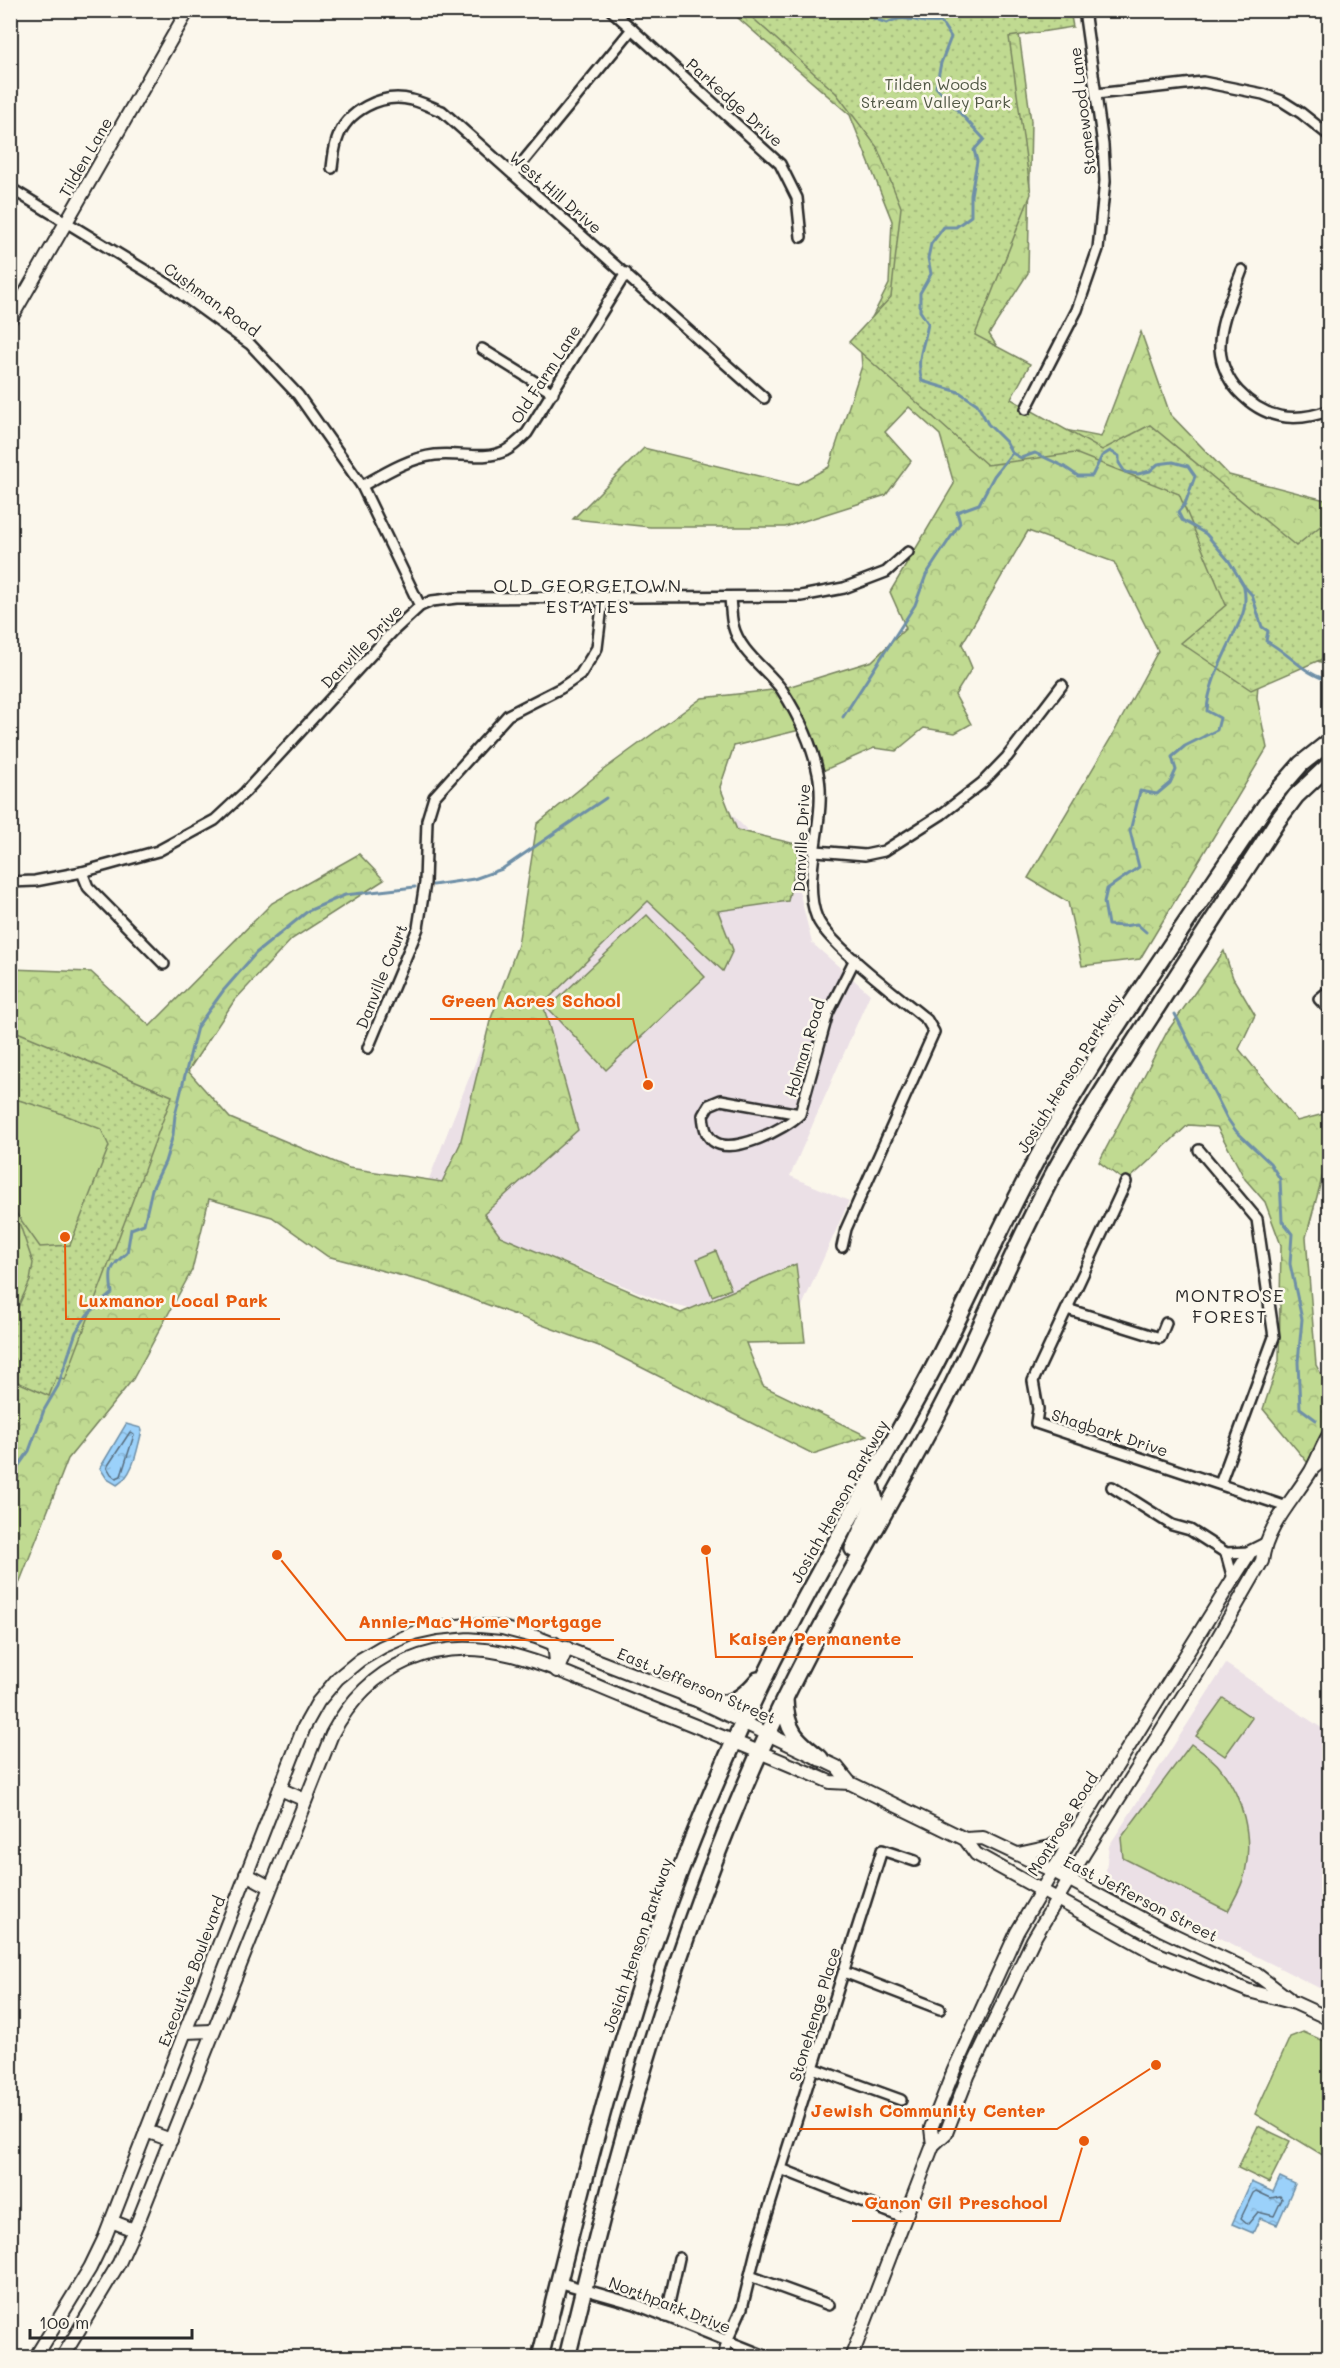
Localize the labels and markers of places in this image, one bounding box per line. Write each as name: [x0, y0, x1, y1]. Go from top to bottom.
callout: Green Acres School: [430, 983, 633, 1019]
callout: Luxmanor Local Park: [66, 1283, 280, 1319]
callout: Annie-Mac Home Mortgage: [346, 1604, 614, 1640]
callout: Kaiser Permanente: [716, 1621, 913, 1657]
callout: Jewish Community Center: [799, 2093, 1057, 2129]
callout: Ganon Gil Preschool: [852, 2185, 1060, 2221]

